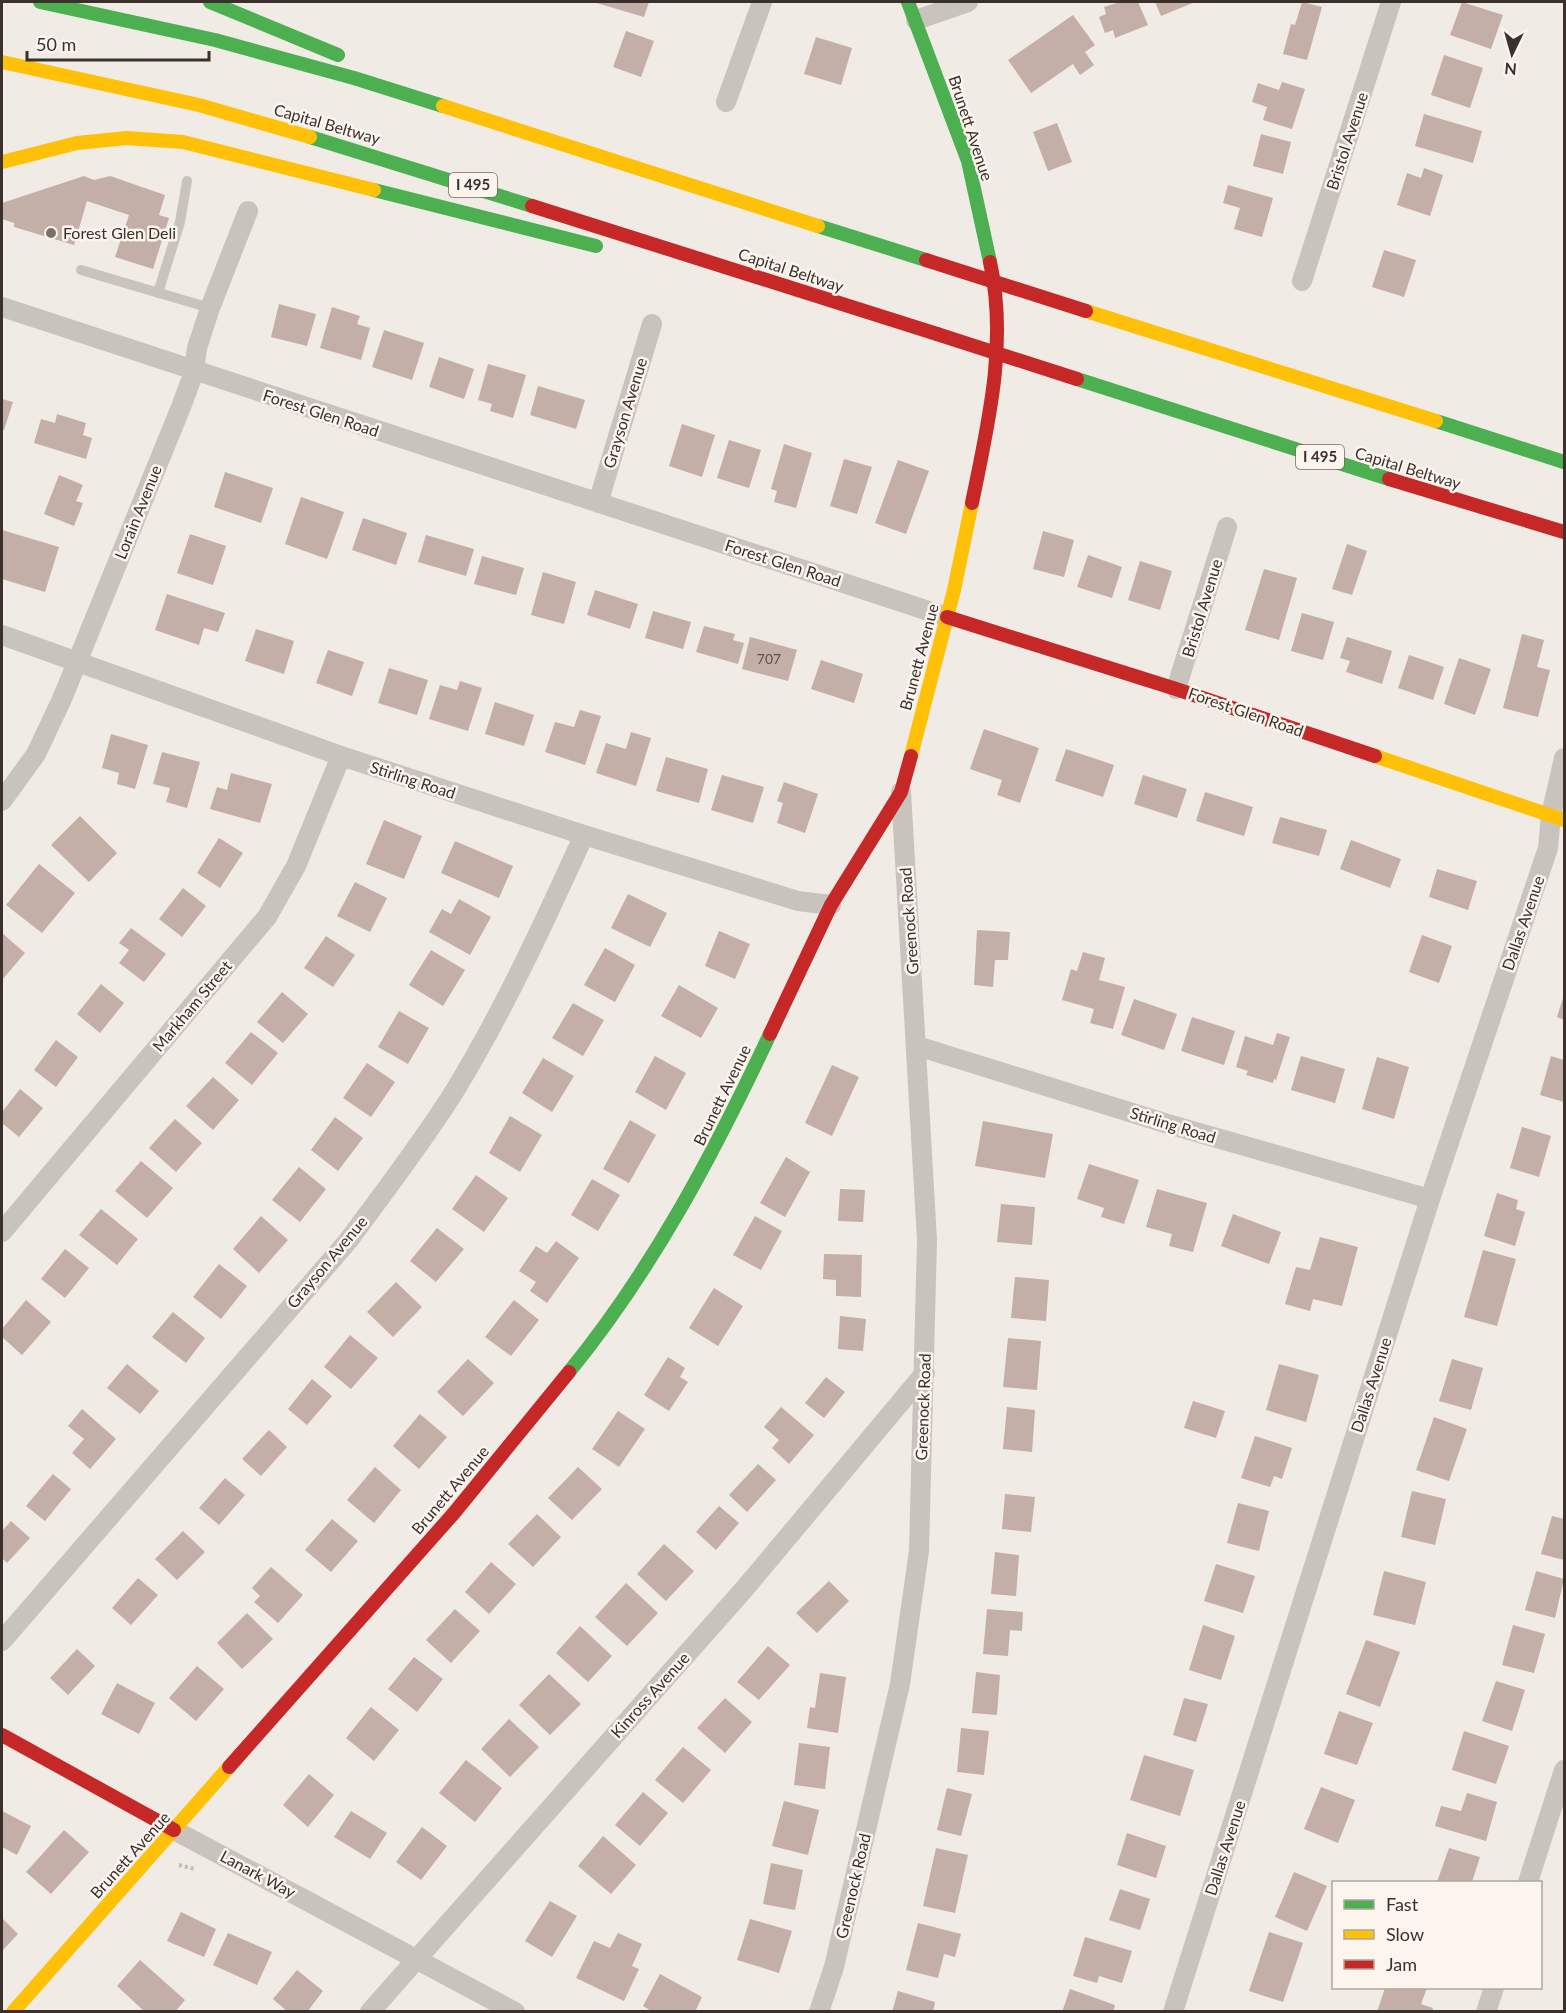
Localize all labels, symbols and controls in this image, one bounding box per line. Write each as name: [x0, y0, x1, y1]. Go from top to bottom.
scale bar: [27, 24, 208, 62]
north arrow: [1482, 24, 1542, 84]
text: 50 m: [36, 33, 76, 55]
text: N: [1504, 59, 1518, 79]
street label: Brunett Avenue: [945, 73, 997, 183]
street label: Bristol Avenue: [1322, 89, 1371, 192]
street label: Capital Beltway: [272, 99, 383, 148]
road number: I 495: [449, 173, 497, 197]
place label: Forest Glen Deli: [63, 223, 176, 242]
marker: Forest Glen Deli: [44, 226, 58, 240]
street label: Capital Beltway: [736, 244, 847, 296]
street label: Grayson Avenue: [599, 355, 650, 470]
street label: Forest Glen Road: [261, 385, 381, 440]
street label: Capital Beltway: [1353, 442, 1464, 493]
road number: I 495: [1296, 445, 1344, 469]
street label: Lorain Avenue: [110, 462, 165, 562]
street label: Forest Glen Road: [723, 535, 843, 590]
street label: Bristol Avenue: [1178, 556, 1225, 659]
street label: Brunett Avenue: [895, 601, 942, 712]
house number: 707: [757, 650, 781, 667]
street label: Forest Glen Road: [1186, 683, 1306, 740]
street label: Stirling Road: [368, 757, 458, 802]
street label: Greenock Road: [895, 867, 922, 975]
street label: Dallas Avenue: [1497, 873, 1548, 973]
street label: Markham Street: [148, 956, 235, 1055]
street label: Brunett Avenue: [689, 1041, 754, 1148]
street label: Stirling Road: [1128, 1103, 1218, 1147]
street label: Grayson Avenue: [283, 1212, 371, 1312]
street label: Dallas Avenue: [1346, 1335, 1395, 1435]
street label: Greenock Road: [911, 1353, 934, 1461]
street label: Brunett Avenue: [407, 1442, 492, 1538]
street label: Kinross Avenue: [606, 1648, 693, 1741]
street label: Dallas Avenue: [1200, 1798, 1249, 1898]
street label: Brunett Avenue: [86, 1808, 173, 1902]
street label: Greenock Road: [831, 1831, 874, 1940]
street label: Lanark Way: [217, 1846, 300, 1902]
legend: [1332, 1881, 1542, 1989]
text: Fast: [1386, 1893, 1419, 1915]
text: Slow: [1386, 1923, 1424, 1945]
text: Jam: [1386, 1953, 1417, 1975]

